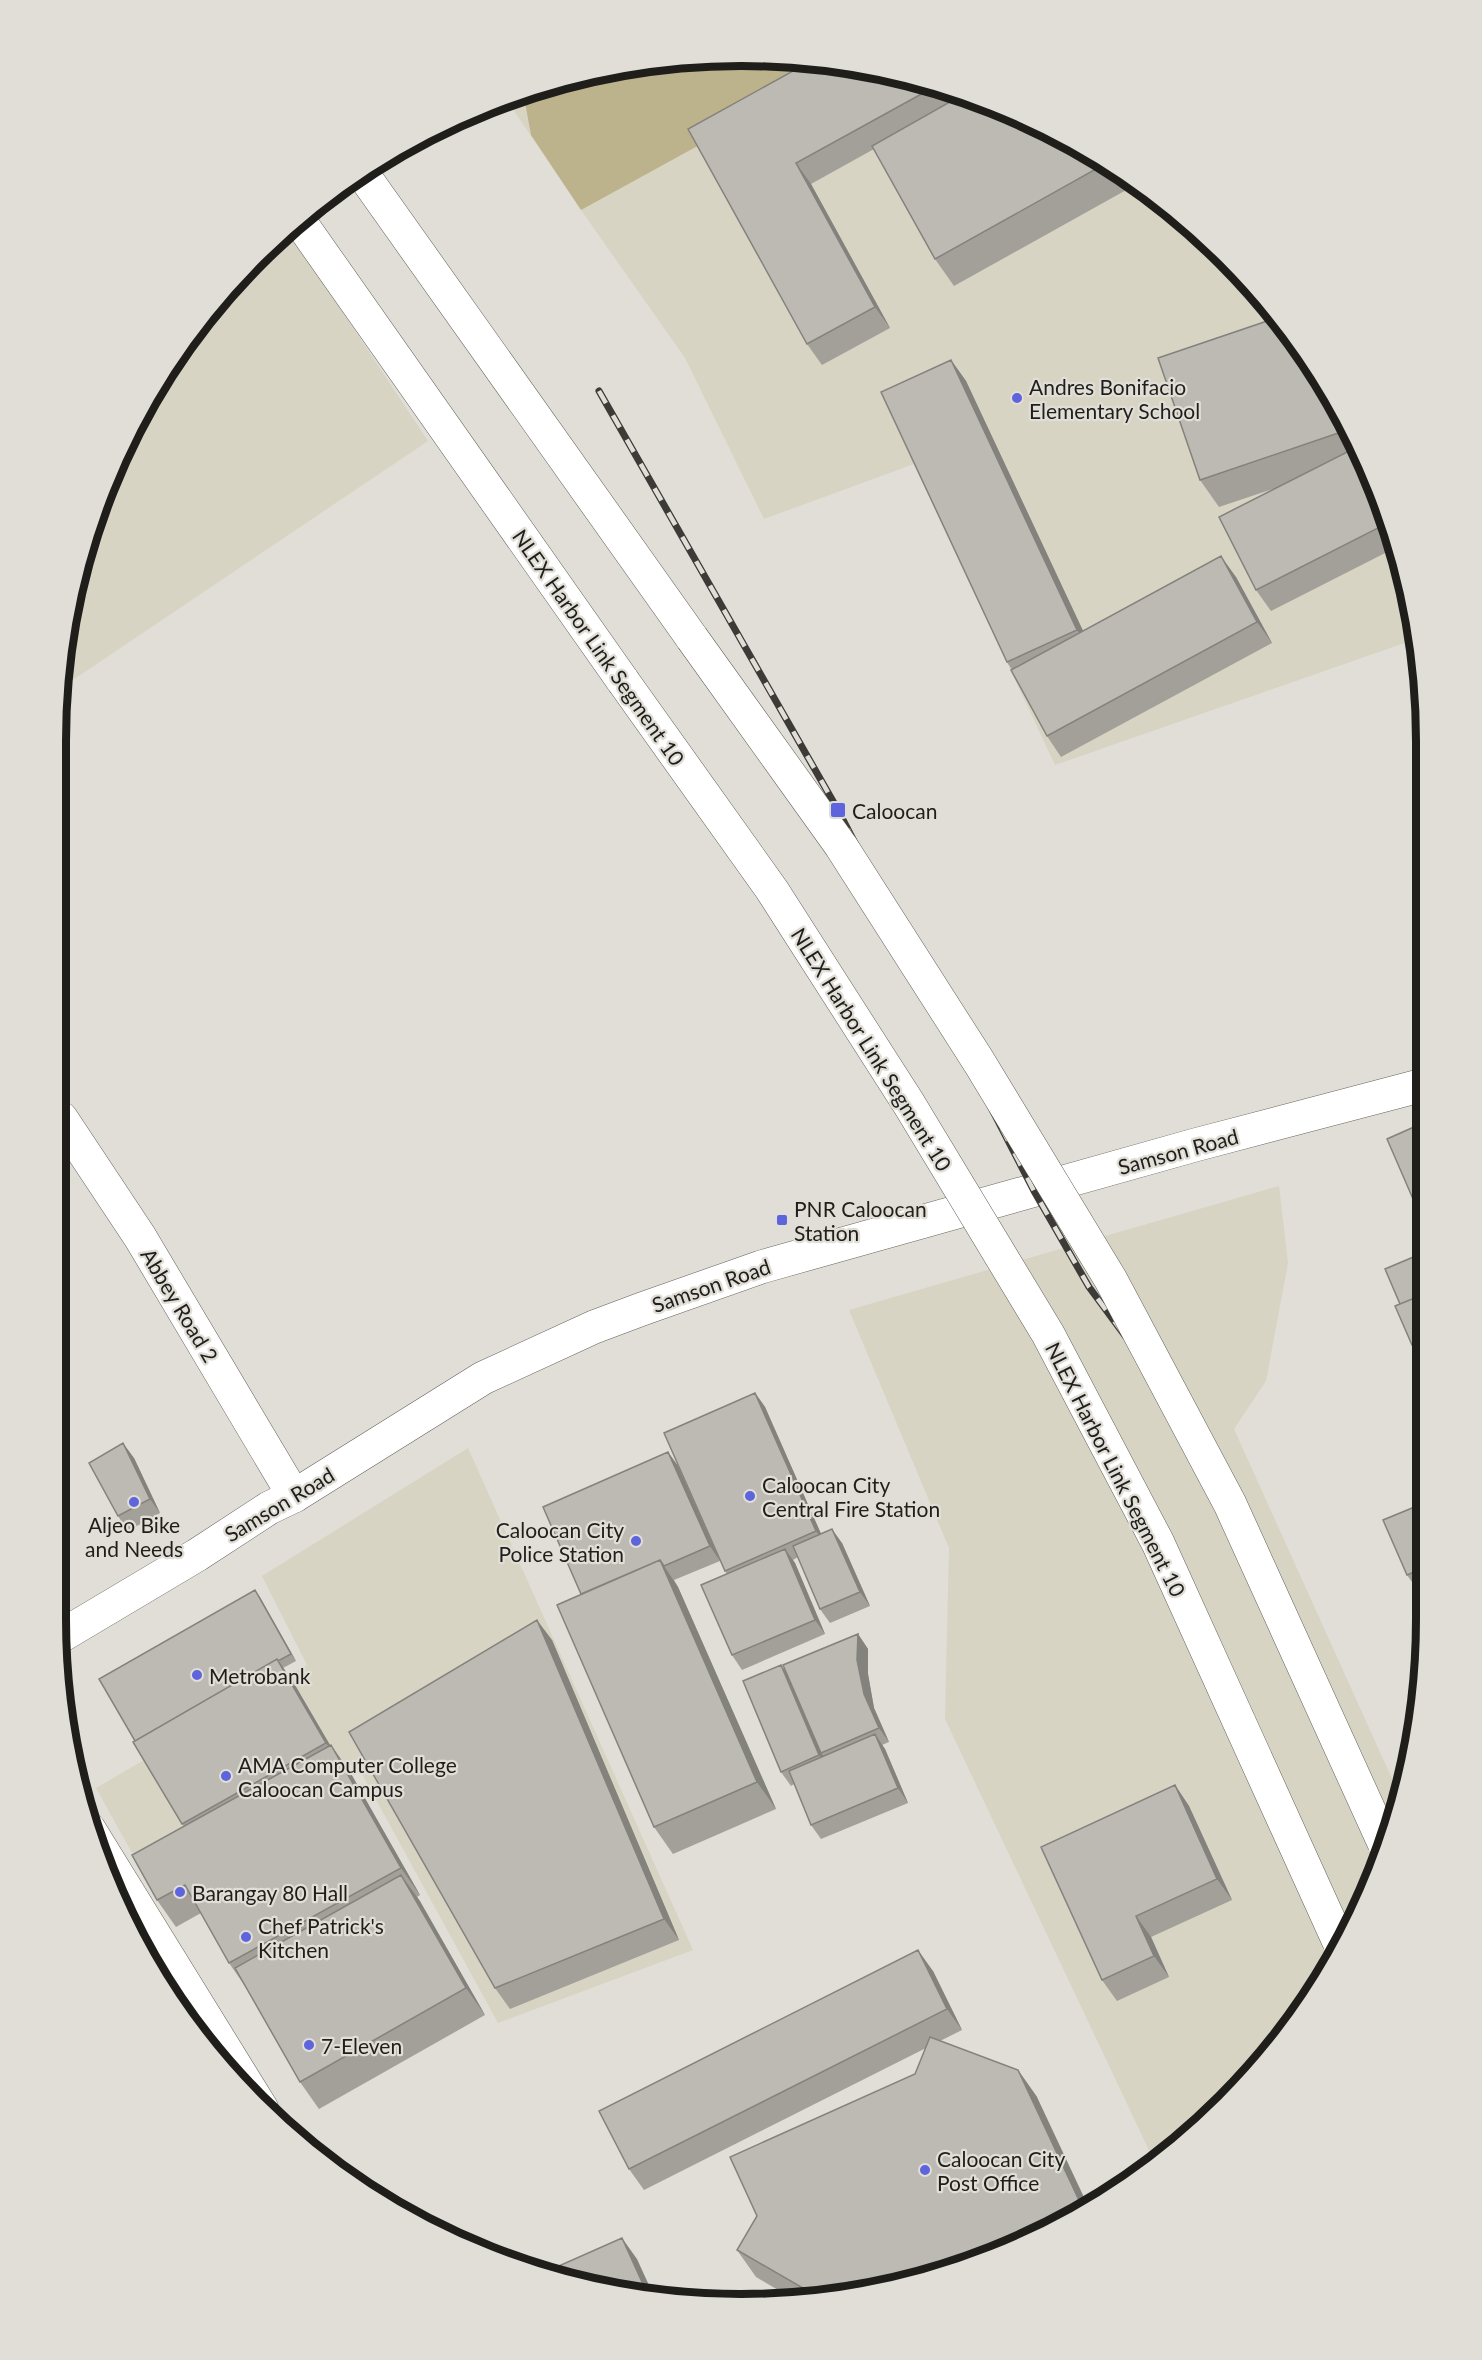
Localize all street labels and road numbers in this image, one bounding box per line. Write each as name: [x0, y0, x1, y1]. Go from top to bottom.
street label: NLEX Harbor Link Segment 10: [508, 524, 690, 770]
street label: NLEX Harbor Link Segment 10: [787, 923, 957, 1175]
street label: Samson Road: [1115, 1123, 1241, 1179]
street label: Abbey Road 2: [136, 1244, 224, 1366]
street label: Samson Road: [648, 1253, 774, 1317]
street label: NLEX Harbor Link Segment 10: [1041, 1338, 1191, 1600]
street label: Samson Road: [220, 1461, 338, 1547]

